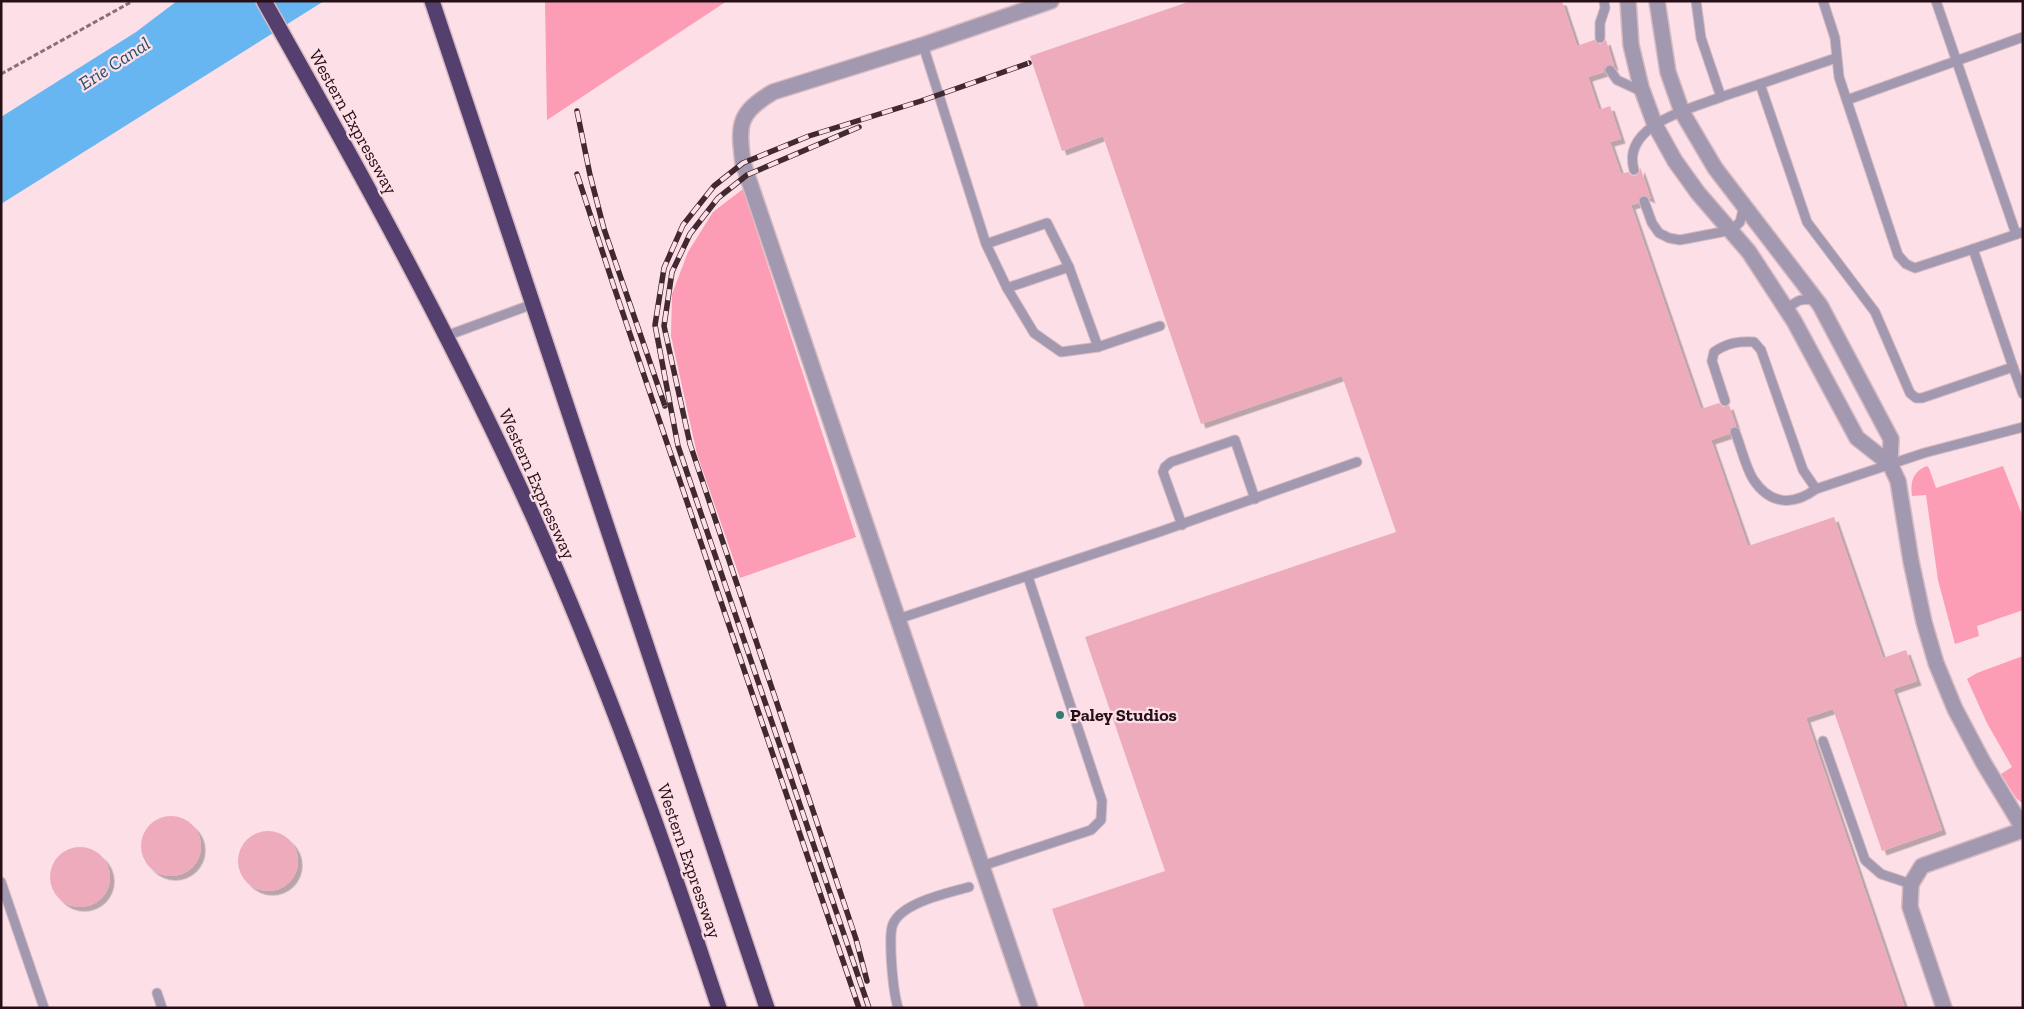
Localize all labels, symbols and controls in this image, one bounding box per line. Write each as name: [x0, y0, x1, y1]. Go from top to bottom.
water label: Erie Canal: [74, 32, 154, 95]
street label: Western Expressway: [304, 46, 402, 199]
street label: Western Expressway: [494, 405, 580, 563]
place label: Paley Studios: [1070, 704, 1177, 726]
marker: Paley Studios: [1054, 709, 1066, 721]
street label: Western Expressway: [652, 781, 726, 942]

